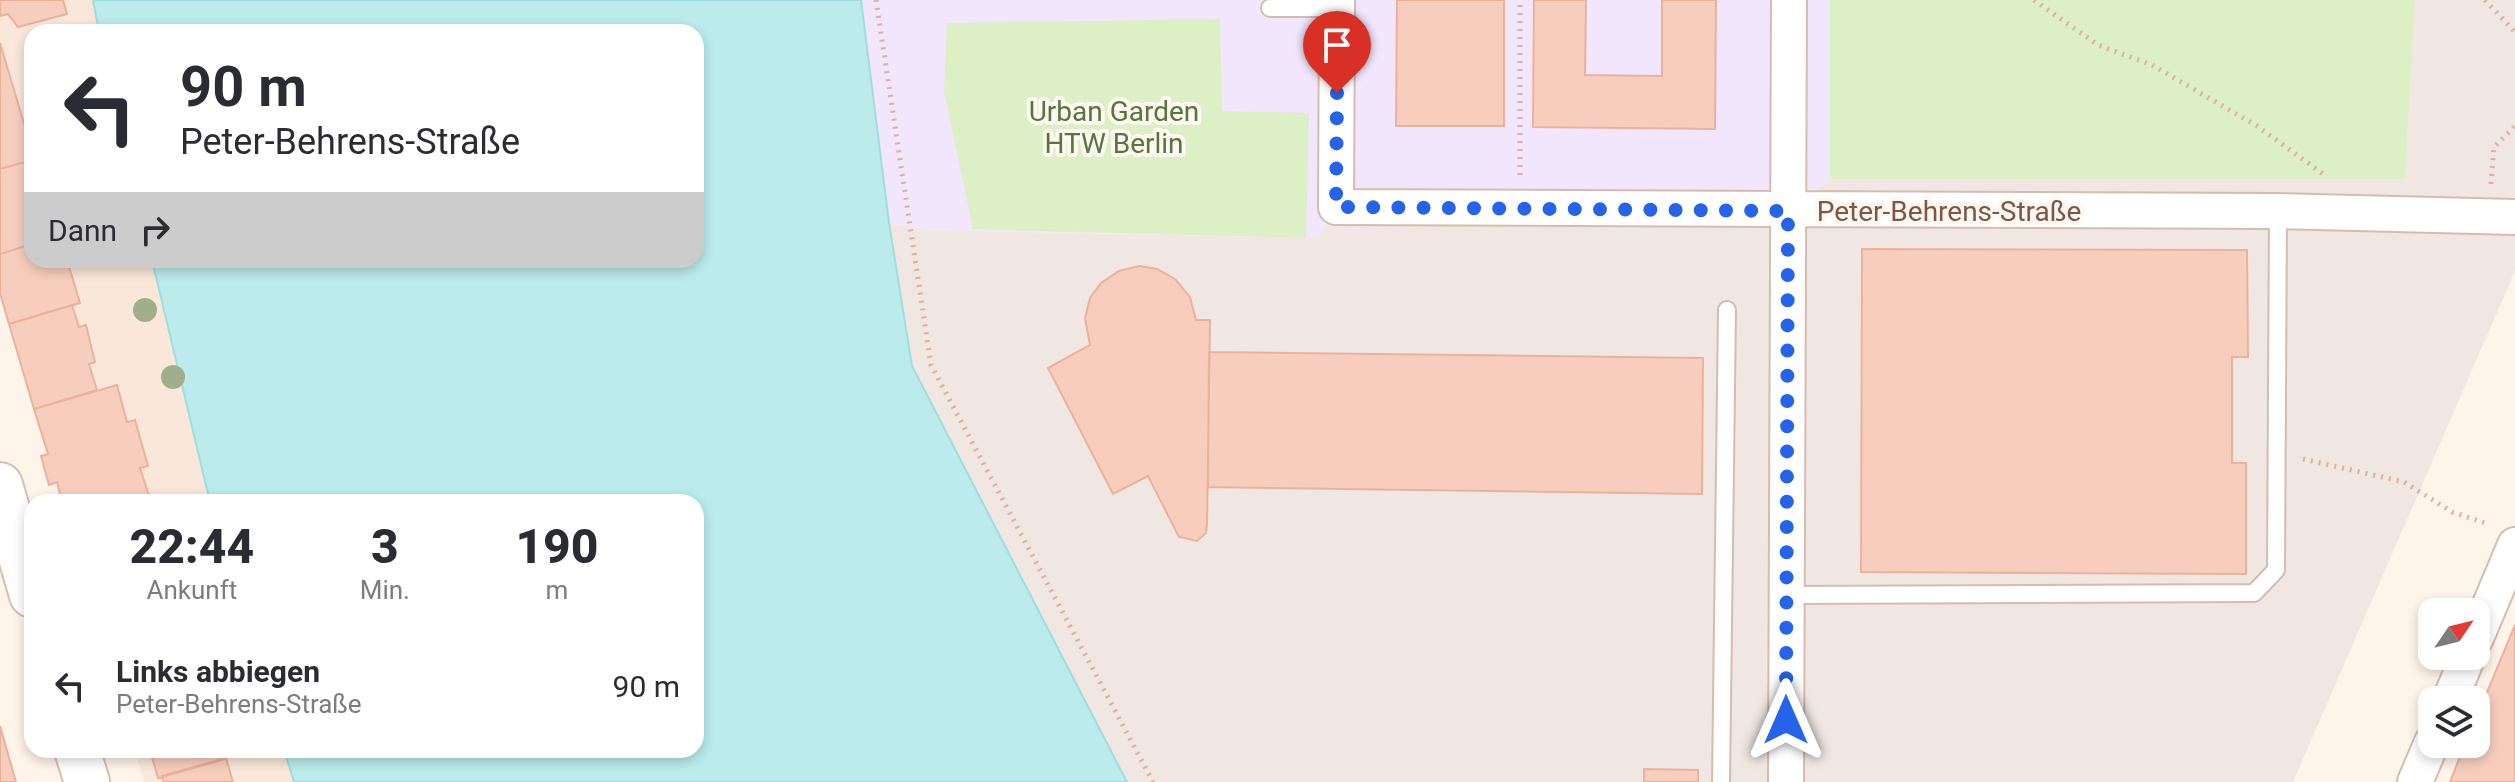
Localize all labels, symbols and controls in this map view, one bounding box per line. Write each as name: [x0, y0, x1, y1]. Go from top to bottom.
pin: [1303, 11, 1371, 93]
icon: arrive: [1315, 23, 1359, 67]
text: 90 m: [180, 54, 307, 120]
icon: left: [48, 56, 152, 160]
park label: Urban Garden HTW Berlin: [1029, 95, 1199, 160]
text: Peter-Behrens-Straße: [180, 121, 520, 163]
street label: Peter-Behrens-Straße: [1817, 195, 2081, 228]
icon: right: [133, 208, 177, 252]
text: Dann: [48, 213, 117, 248]
text: 22:44: [130, 518, 254, 575]
text: 3: [371, 518, 399, 575]
text: 190: [515, 518, 598, 575]
text: Ankunft: [146, 575, 237, 605]
text: Min.: [360, 575, 410, 605]
text: m: [546, 575, 568, 605]
north arrow: [2418, 598, 2490, 670]
map controls: [2418, 598, 2490, 758]
text: Links abbiegen: [116, 654, 320, 689]
icon: left: [48, 664, 92, 708]
text: 90 m: [613, 669, 680, 704]
position arrow: [1744, 678, 1828, 762]
button: layers: [2418, 686, 2490, 758]
text: Peter-Behrens-Straße: [116, 689, 362, 719]

